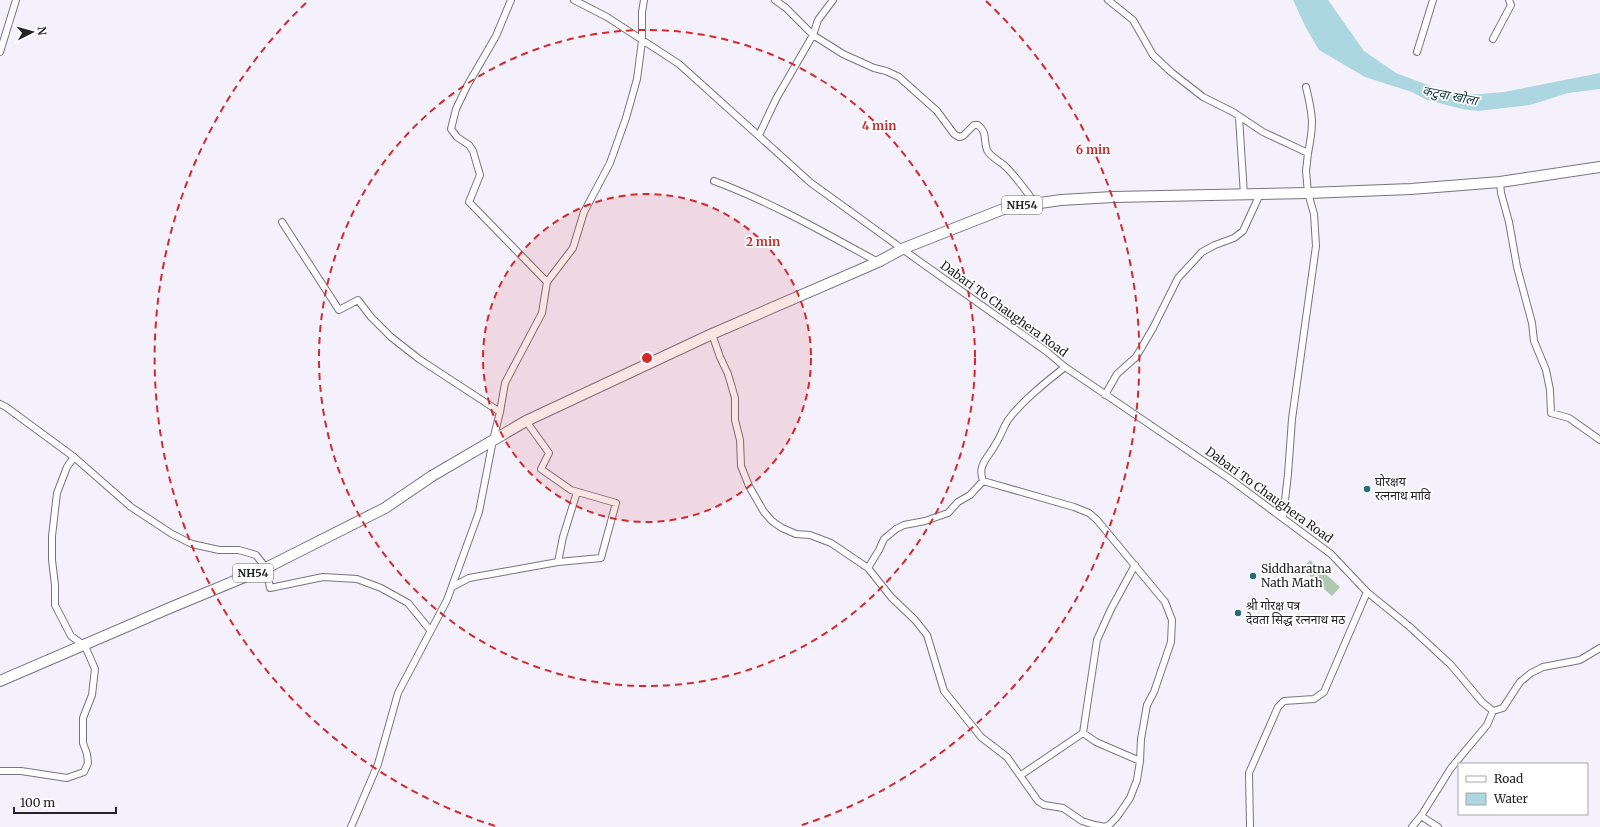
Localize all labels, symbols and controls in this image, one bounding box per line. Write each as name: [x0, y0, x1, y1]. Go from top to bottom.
north arrow: [12, 12, 52, 52]
text: N: [35, 26, 49, 36]
water label: कटुवा खोला: [1421, 82, 1482, 110]
text: 4 min: [862, 118, 896, 133]
text: 6 min: [1076, 142, 1110, 157]
road number: NH54: [1002, 196, 1042, 214]
text: 2 min: [746, 234, 780, 249]
street label: Dabari To Chaughera Road: [938, 257, 1071, 360]
centre of rings: [640, 351, 654, 365]
street label: Dabari To Chaughera Road: [1203, 443, 1336, 546]
place label: घोरक्षय रत्ननाथ मावि: [1375, 474, 1431, 503]
marker: घोरक्षय रत्ननाथ मावि: [1362, 484, 1372, 494]
place label: Siddharatna Nath Math: [1261, 561, 1332, 590]
road number: NH54: [233, 564, 273, 582]
marker: Siddharatna Nath Math: [1248, 571, 1258, 581]
place label: श्री गोरक्ष पत्र देवता सिद्ध रत्ननाथ मठ: [1246, 598, 1346, 627]
marker: श्री गोरक्ष पत्र देवता सिद्ध रत्ननाथ मठ: [1233, 608, 1243, 618]
legend: [1458, 763, 1588, 815]
text: Road: [1494, 771, 1523, 786]
scale bar: [14, 789, 116, 815]
text: Water: [1493, 791, 1529, 806]
text: 100 m: [20, 795, 55, 810]

